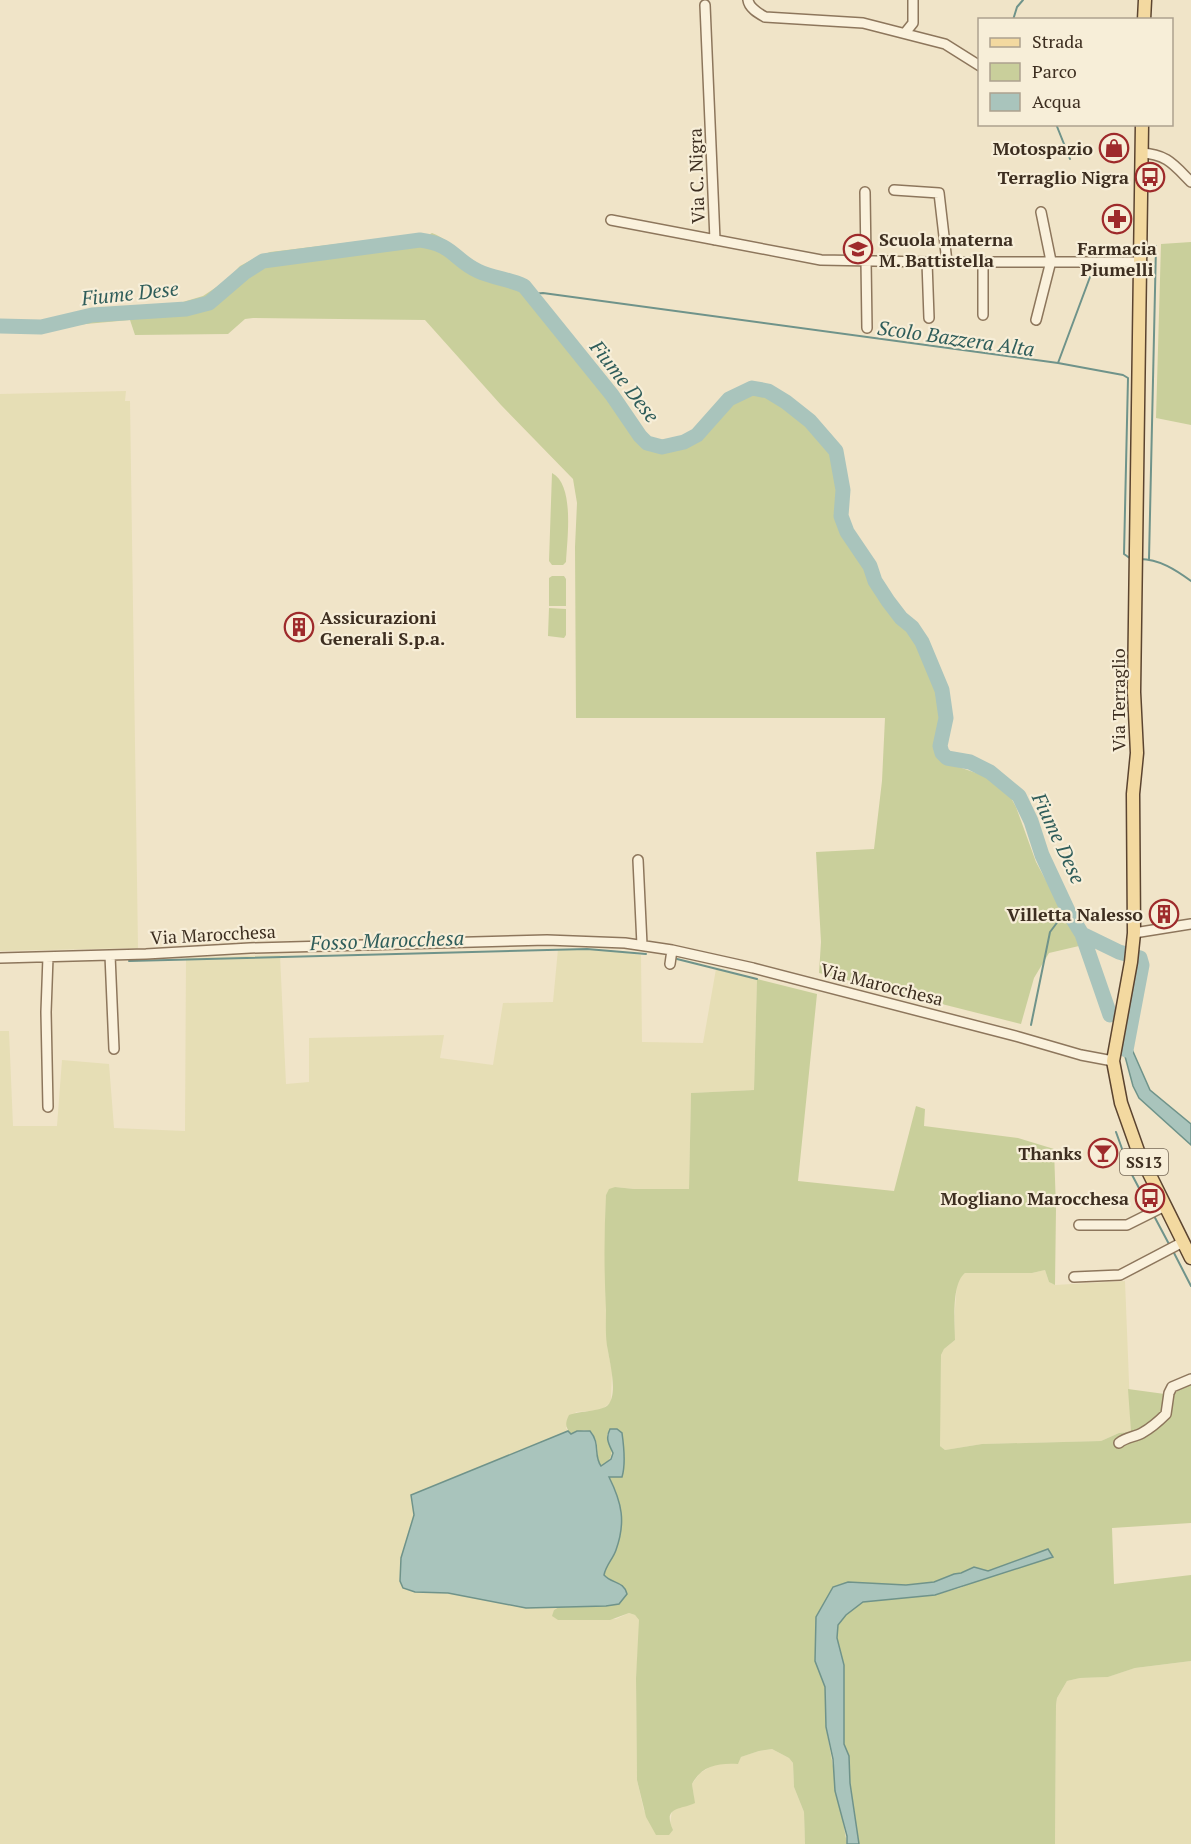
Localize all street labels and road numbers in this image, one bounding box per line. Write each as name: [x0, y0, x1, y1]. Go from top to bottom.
street label: Via C. Nigra: [682, 128, 710, 224]
street label: Via Terraglio: [1106, 648, 1130, 752]
street label: Via Marocchesa: [150, 919, 276, 949]
street label: Via Marocchesa: [818, 957, 946, 1011]
road number: SS13: [1120, 1149, 1168, 1175]

